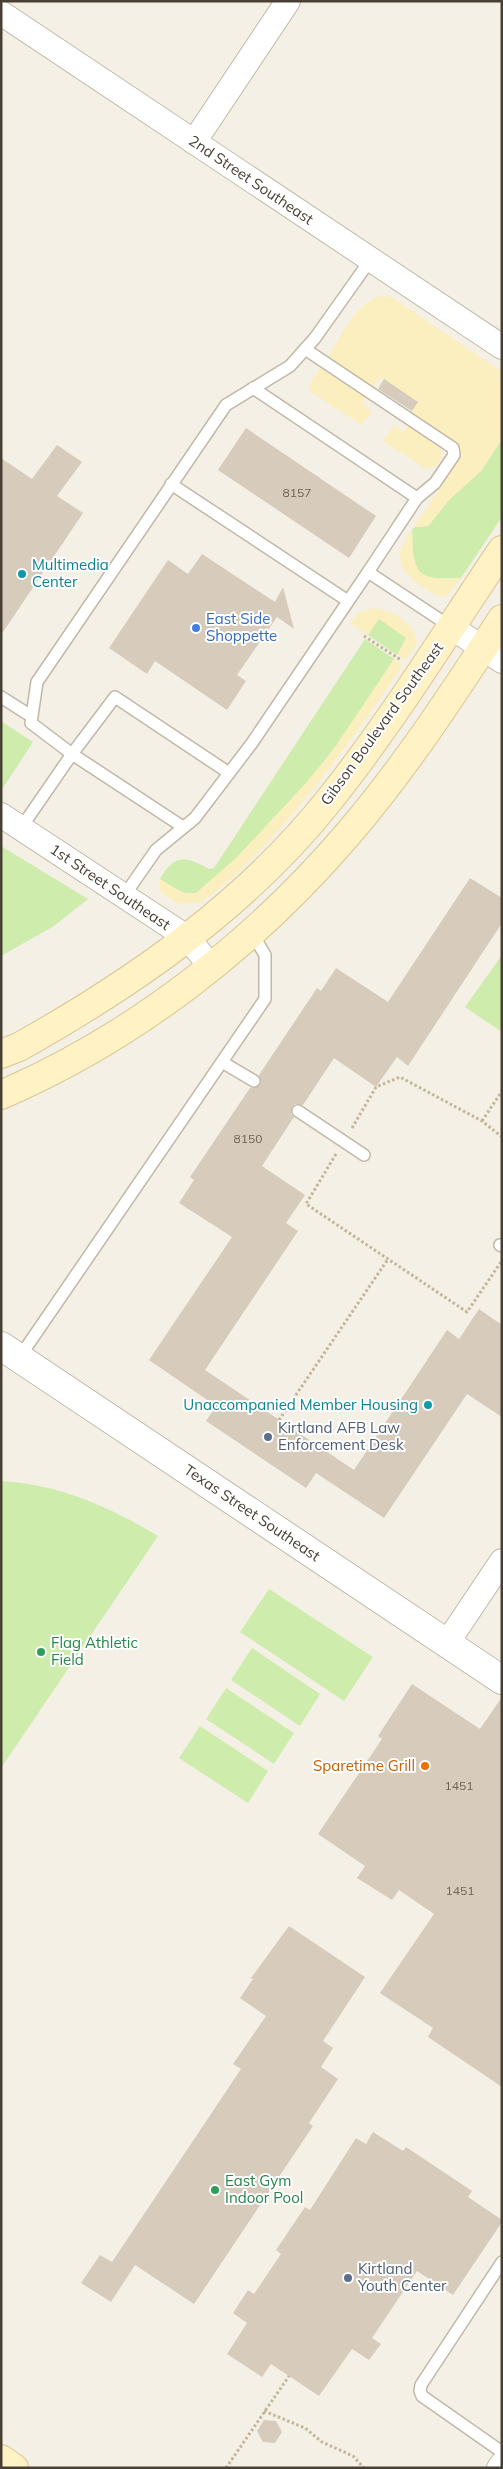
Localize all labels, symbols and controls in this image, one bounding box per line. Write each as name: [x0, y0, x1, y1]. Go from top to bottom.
street label: 2nd Street Southeast: [185, 131, 317, 228]
house number: 8157: [283, 485, 311, 500]
place label: Multimedia Center: [32, 555, 109, 591]
marker: Multimedia Center: [16, 568, 28, 580]
place label: East Side Shoppette: [206, 609, 277, 645]
marker: East Side Shoppette: [190, 622, 202, 634]
street label: Gibson Boulevard Southeast: [316, 639, 447, 809]
street label: 1st Street Southeast: [46, 839, 174, 934]
house number: 8150: [234, 1131, 262, 1146]
place label: Unaccompanied Member Housing: [183, 1395, 418, 1414]
marker: Unaccompanied Member Housing: [422, 1399, 434, 1411]
place label: Kirtland AFB Law Enforcement Desk: [278, 1418, 404, 1454]
marker: Kirtland AFB Law Enforcement Desk: [262, 1431, 274, 1443]
street label: Texas Street Southeast: [181, 1460, 324, 1565]
place label: Flag Athletic Field: [51, 1633, 138, 1669]
marker: Flag Athletic Field: [35, 1646, 47, 1658]
place label: Sparetime Grill: [313, 1756, 415, 1775]
marker: Sparetime Grill: [419, 1760, 431, 1772]
house number: 1451: [445, 1778, 473, 1793]
house number: 1451: [446, 1883, 474, 1898]
place label: East Gym Indoor Pool: [225, 2171, 303, 2207]
marker: East Gym Indoor Pool: [209, 2184, 221, 2196]
place label: Kirtland Youth Center: [357, 2259, 447, 2295]
marker: Kirtland Youth Center: [342, 2272, 354, 2284]

